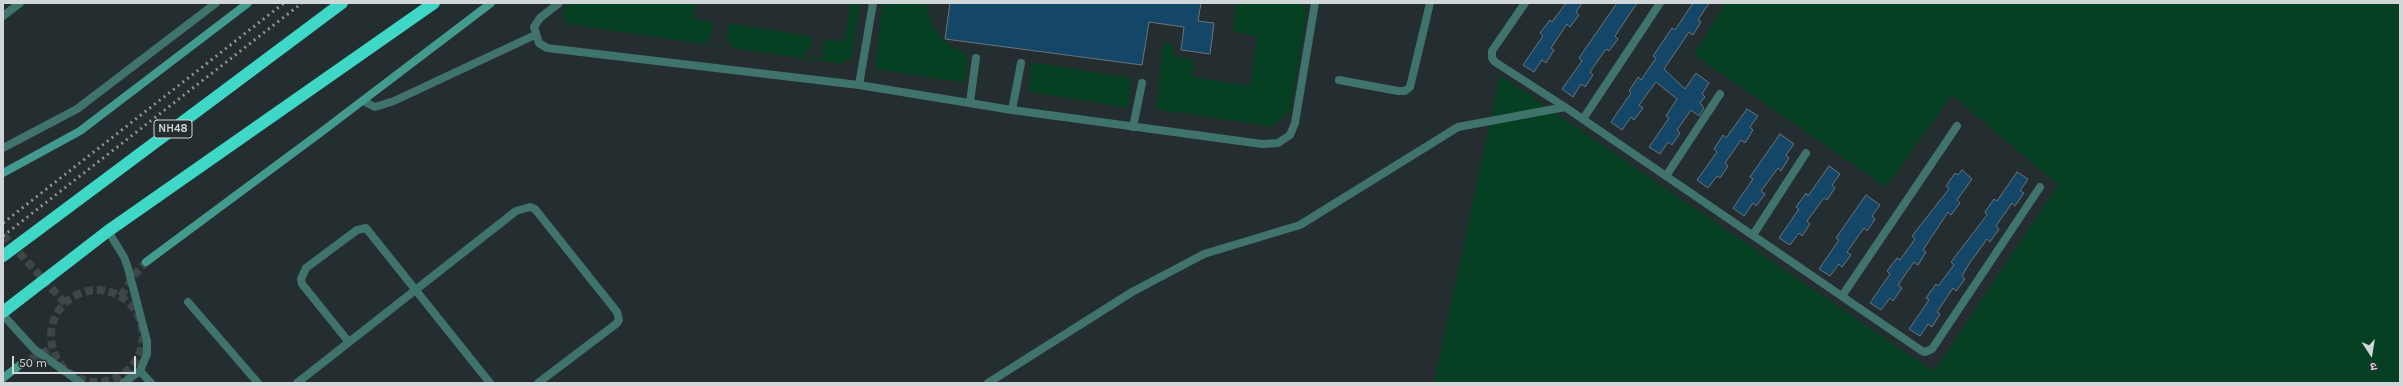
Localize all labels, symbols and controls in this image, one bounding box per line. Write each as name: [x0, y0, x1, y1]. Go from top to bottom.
road number: NH48: [154, 120, 192, 138]
north arrow: [2351, 334, 2391, 374]
scale bar: [14, 348, 138, 374]
text: 50 m: [19, 356, 47, 370]
text: उ: [2369, 359, 2378, 373]

